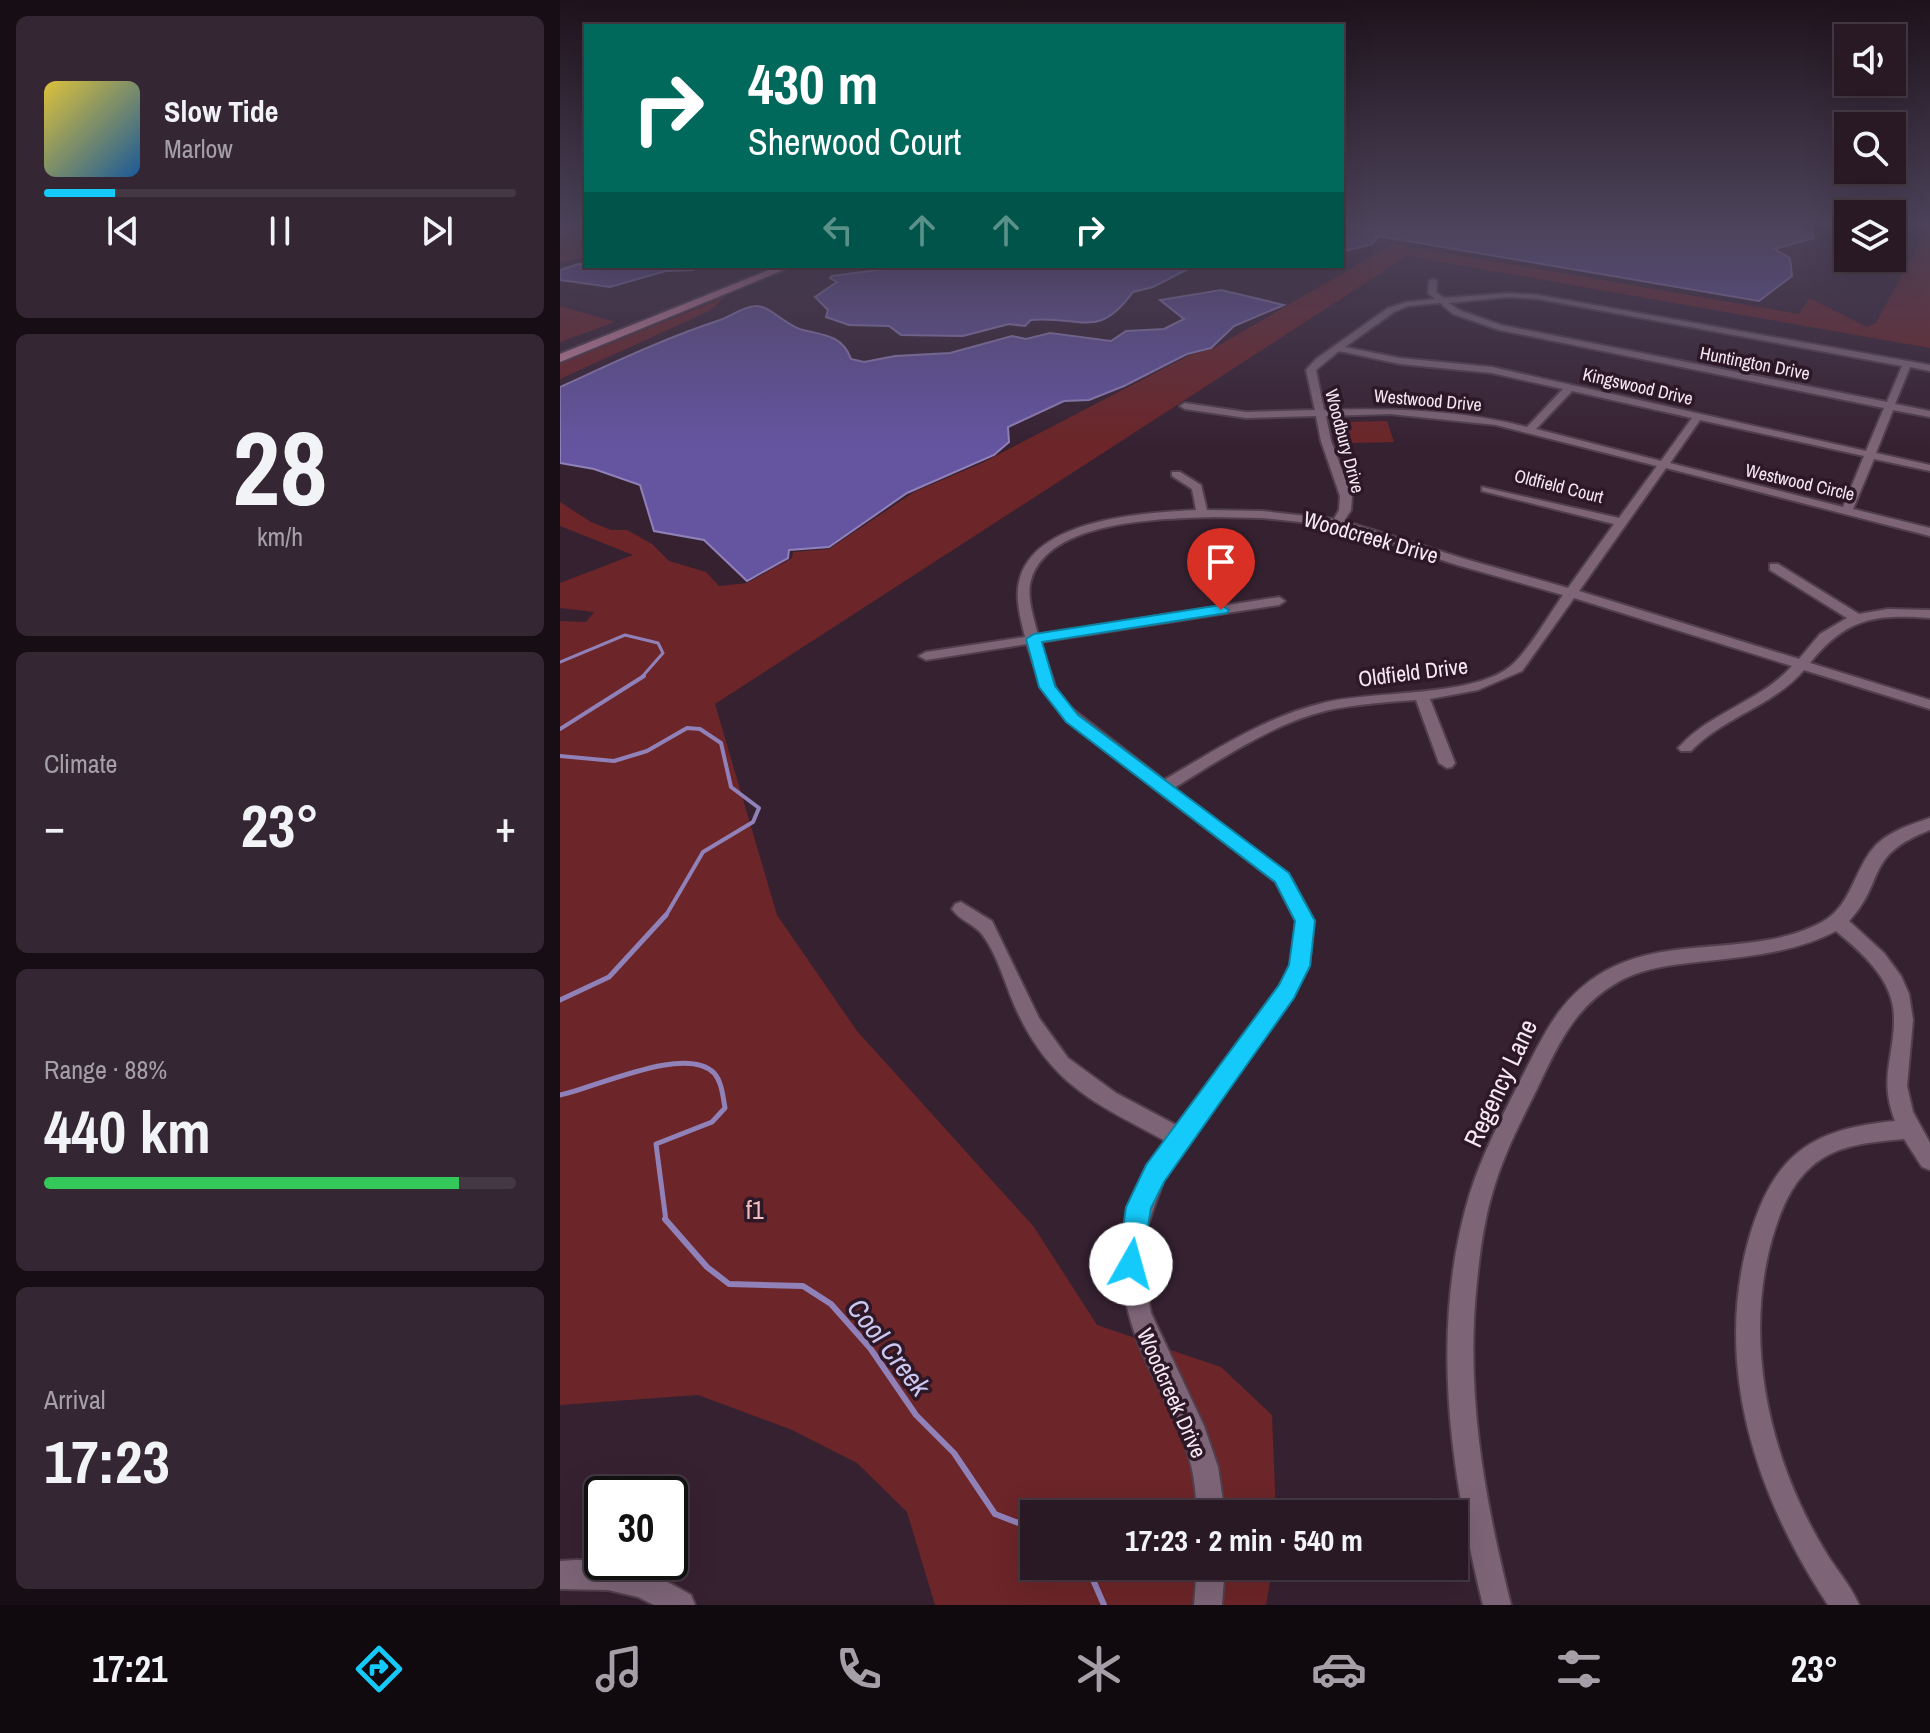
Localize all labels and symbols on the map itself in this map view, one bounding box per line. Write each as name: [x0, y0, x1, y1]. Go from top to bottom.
street label: Huntington Drive: [1698, 340, 1812, 386]
street label: Kingswood Drive: [1580, 361, 1696, 411]
street label: Westwood Drive: [1373, 383, 1483, 417]
street label: Woodbury Drive: [1319, 386, 1371, 496]
street label: Westwood Circle: [1743, 457, 1857, 507]
street label: Oldfield Court: [1512, 463, 1606, 509]
street label: Woodcreek Drive: [1300, 503, 1442, 571]
pin: [1187, 528, 1255, 610]
street label: Oldfield Drive: [1356, 650, 1470, 694]
street label: Regency Lane: [1455, 1013, 1545, 1153]
park label: f1: [746, 1192, 764, 1227]
position arrow: [1089, 1222, 1173, 1306]
water label: Cool Creek: [839, 1290, 940, 1405]
street label: Woodcreek Drive: [1130, 1323, 1214, 1463]
speed limit sign: 30: [584, 1476, 688, 1580]

